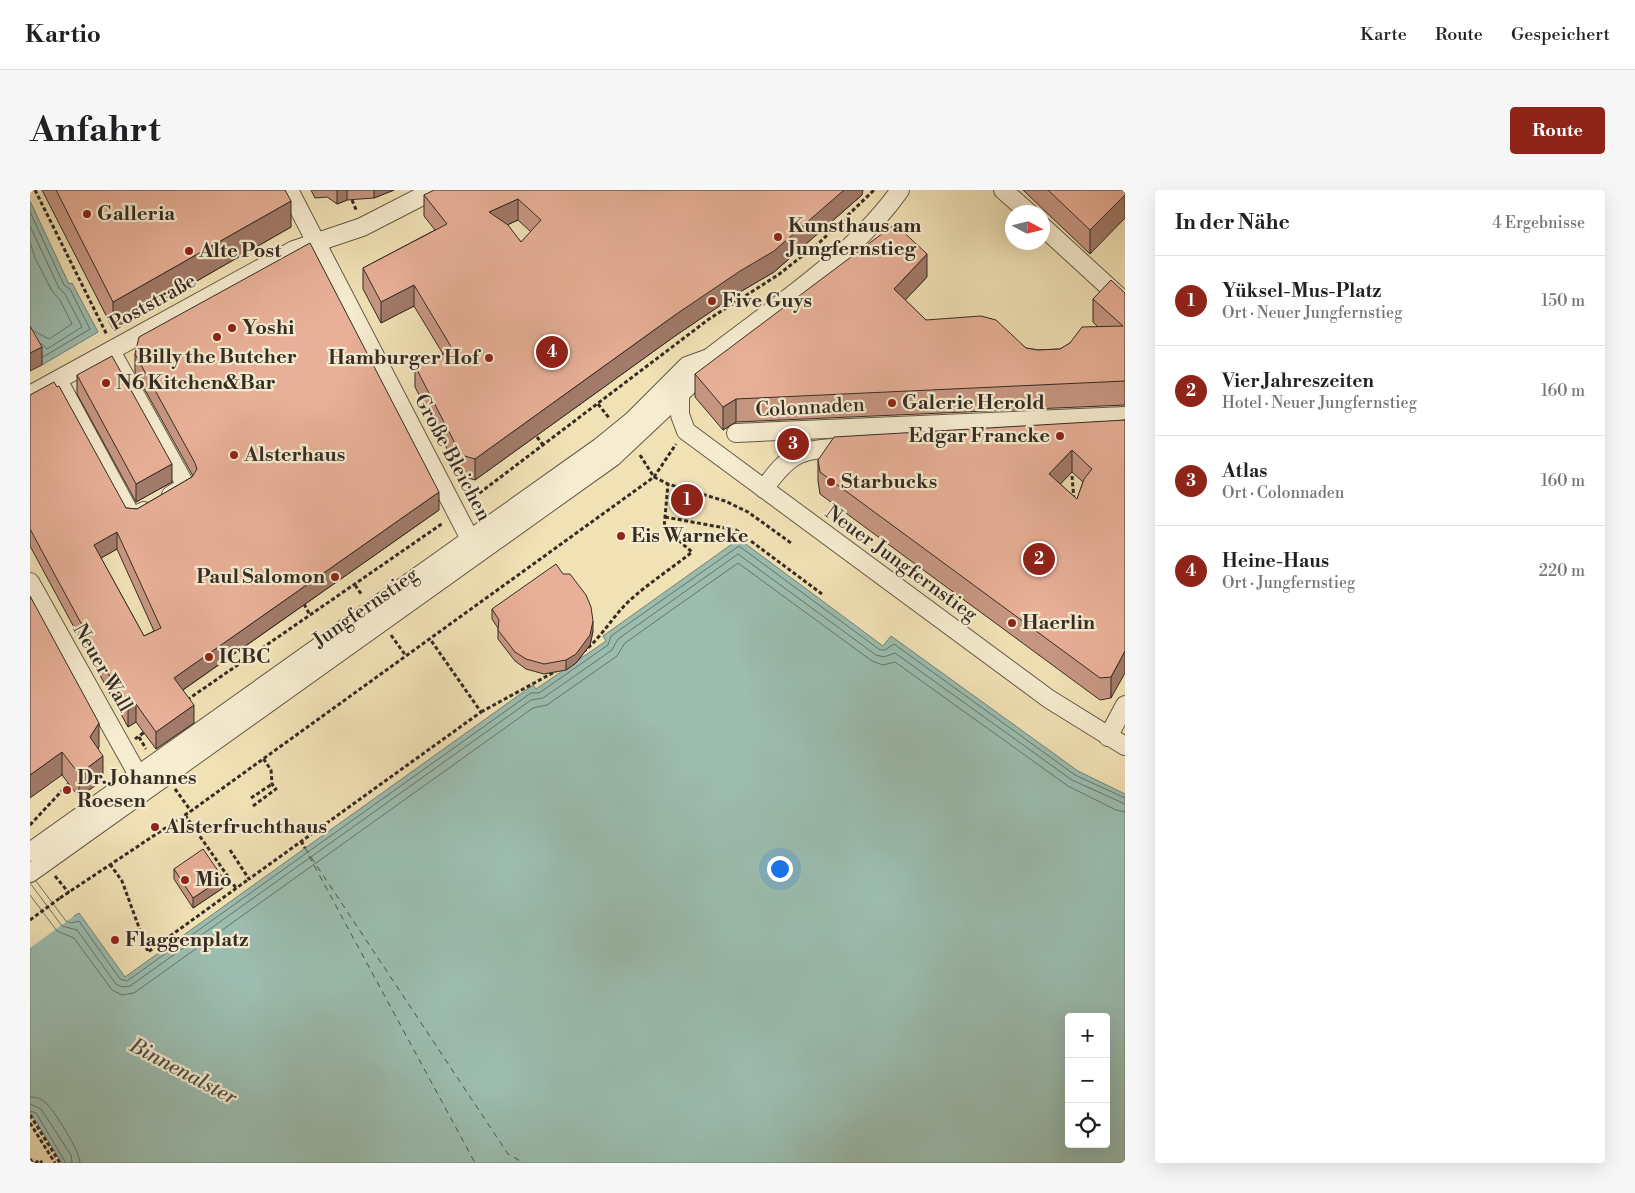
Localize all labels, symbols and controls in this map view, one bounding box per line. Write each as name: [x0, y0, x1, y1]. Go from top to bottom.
text: Kartio: [25, 20, 101, 50]
text: Karte: [1360, 23, 1407, 46]
text: Route: [1435, 23, 1483, 46]
text: Gespeichert: [1511, 23, 1610, 46]
button: Route: [1510, 107, 1605, 154]
text: Anfahrt: [30, 109, 161, 152]
place label: Galleria: [97, 202, 175, 227]
north arrow: [1005, 205, 1050, 250]
marker: Galleria: [81, 208, 93, 220]
text: In der Nähe: [1175, 210, 1290, 236]
text: 4 Ergebnisse: [1492, 213, 1585, 233]
place label: Kunsthaus am Jungfernstieg: [785, 214, 921, 262]
marker: Kunsthaus am Jungfernstieg: [772, 231, 784, 243]
place label: Alte Post: [198, 239, 282, 264]
marker: Alte Post: [183, 245, 195, 257]
street label: Poststraße: [105, 269, 201, 337]
text: Yüksel-Mus-Platz: [1222, 279, 1381, 303]
place label: Five Guys: [722, 289, 812, 314]
text: 1: [1187, 291, 1195, 311]
text: 150 m: [1541, 291, 1585, 311]
marker: Five Guys: [706, 295, 718, 307]
text: Ort · Neuer Jungfernstieg: [1222, 303, 1402, 323]
place label: Yoshi: [242, 316, 295, 341]
marker: Yoshi: [226, 322, 238, 334]
marker: Billy the Butcher: [211, 331, 223, 343]
pin: 4: [536, 333, 568, 371]
place label: Billy the Butcher: [137, 345, 297, 370]
place label: Hamburger Hof: [328, 346, 482, 371]
marker: Hamburger Hof: [483, 352, 495, 364]
text: Vier Jahreszeiten: [1222, 369, 1374, 393]
place label: N6 Kitchen&Bar: [116, 371, 276, 396]
marker: N6 Kitchen&Bar: [100, 377, 112, 389]
text: 2: [1186, 381, 1196, 401]
text: 160 m: [1541, 381, 1585, 401]
street label: Große Bleichen: [408, 390, 496, 526]
place label: Galerie Herold: [902, 391, 1045, 416]
street label: Colonnaden: [755, 393, 865, 423]
text: Hotel · Neuer Jungfernstieg: [1222, 393, 1417, 413]
marker: Galerie Herold: [886, 397, 898, 409]
place label: Edgar Francke: [908, 424, 1050, 449]
pin: 3: [777, 425, 809, 463]
marker: Edgar Francke: [1054, 430, 1066, 442]
place label: Alsterhaus: [243, 443, 345, 468]
marker: Alsterhaus: [228, 449, 240, 461]
text: Atlas: [1222, 459, 1268, 483]
place label: Starbucks: [841, 470, 937, 495]
text: 3: [1186, 471, 1196, 491]
text: 160 m: [1541, 471, 1585, 491]
marker: Starbucks: [825, 476, 837, 488]
pin: 1: [671, 481, 703, 519]
text: Ort · Colonnaden: [1222, 483, 1344, 503]
street label: Neuer Jungfernstieg: [820, 500, 983, 628]
place label: Eis Warneke: [631, 524, 749, 549]
marker: Eis Warneke: [615, 530, 627, 542]
pin: 2: [1023, 540, 1055, 578]
text: Heine-Haus: [1222, 549, 1329, 573]
text: 4: [1186, 561, 1196, 581]
text: 220 m: [1539, 561, 1585, 581]
street label: Jungfernstieg: [308, 562, 424, 654]
place label: Paul Salomon: [196, 565, 326, 590]
marker: Paul Salomon: [329, 571, 341, 583]
text: Ort · Jungfernstieg: [1222, 573, 1355, 593]
place label: Haerlin: [1022, 611, 1096, 636]
marker: Haerlin: [1006, 617, 1018, 629]
street label: Neuer Wall: [67, 619, 137, 717]
place label: ICBC: [219, 645, 270, 670]
marker: ICBC: [203, 651, 215, 663]
place label: Dr. Johannes Roesen: [77, 766, 197, 814]
marker: Dr. Johannes Roesen: [61, 784, 73, 796]
place label: Alsterfruchthaus: [164, 815, 327, 840]
marker: Alsterfruchthaus: [149, 821, 161, 833]
your location: [767, 856, 793, 882]
place label: Mio: [195, 868, 232, 893]
marker: Mio: [179, 874, 191, 886]
place label: Flaggenplatz: [125, 928, 249, 953]
marker: Flaggenplatz: [109, 934, 121, 946]
map controls: [1065, 1013, 1110, 1148]
button: +: [1065, 1013, 1110, 1058]
water label: Binnenalster: [124, 1032, 242, 1112]
button: −: [1065, 1058, 1110, 1103]
button: locate: [1065, 1103, 1110, 1148]

